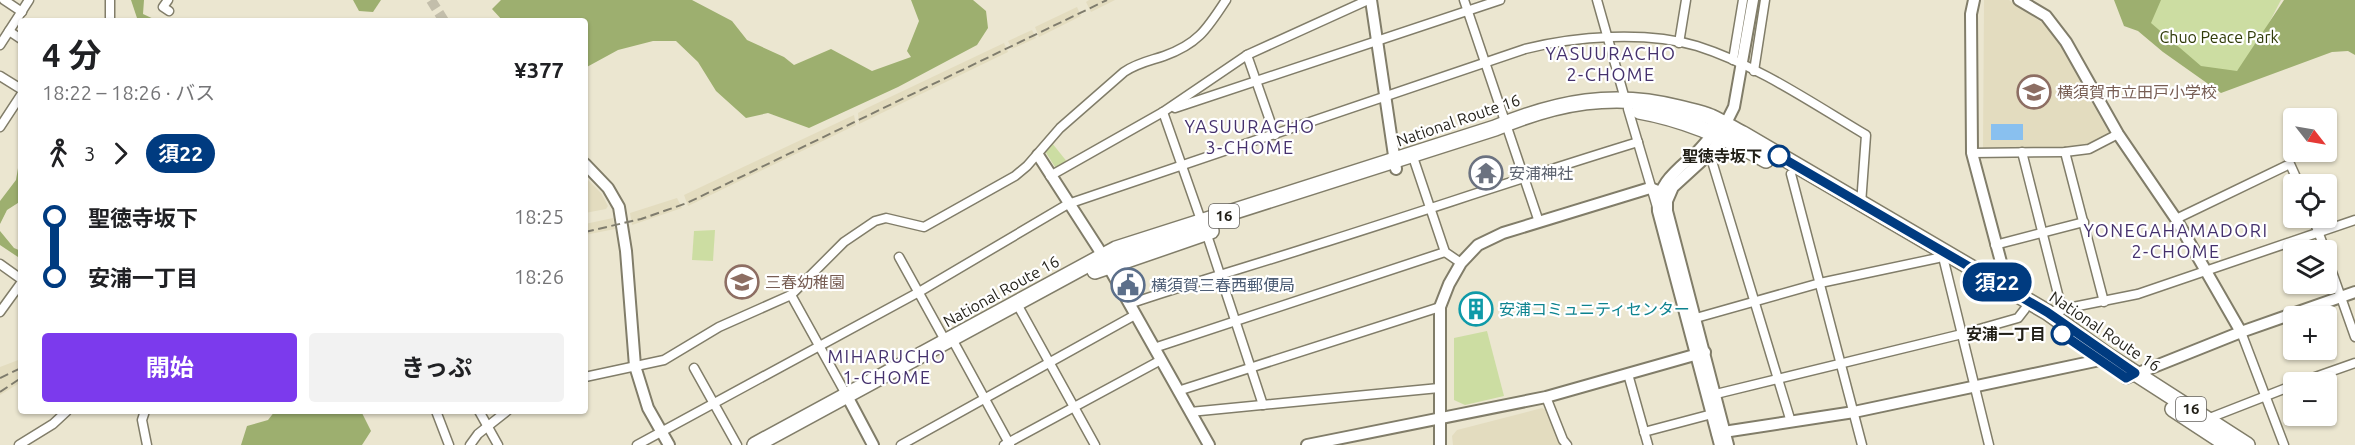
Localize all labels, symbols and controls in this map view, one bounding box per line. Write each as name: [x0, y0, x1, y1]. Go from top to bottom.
park label: Chuo Peace Park: [2159, 28, 2279, 46]
text: 4 分: [42, 36, 101, 73]
district label: YASUURACHO 2-CHOME: [1546, 43, 1676, 84]
text: ¥377: [514, 57, 564, 82]
school or university icon: 横須賀市立田戸小学校: [2016, 74, 2052, 110]
text: 18:22 – 18:26 · バス: [42, 81, 215, 104]
place label: 横須賀市立田戸小学校: [2057, 83, 2217, 101]
street label: National Route 16: [1394, 90, 1522, 150]
north arrow: [2283, 108, 2337, 162]
map controls: [2283, 108, 2337, 426]
district label: YASUURACHO 3-CHOME: [1185, 116, 1315, 157]
icon: walk: [42, 137, 75, 170]
icon: forward: [104, 137, 137, 170]
text: 須22: [158, 141, 203, 165]
text: 3: [84, 142, 95, 165]
marker: 聖徳寺坂下: [1768, 145, 1790, 167]
place label: 聖徳寺坂下: [1682, 147, 1762, 165]
temple icon: 安浦神社: [1468, 155, 1504, 191]
place label: 安浦神社: [1509, 164, 1573, 182]
button: locate: [2283, 174, 2337, 228]
road number: 16: [1209, 204, 1239, 228]
text: 聖徳寺坂下: [88, 205, 198, 230]
text: 18:25: [514, 205, 564, 228]
district label: YONEGAHAMADORI 2-CHOME: [2083, 220, 2269, 261]
button: layers: [2283, 240, 2337, 294]
street label: National Route 16: [940, 252, 1062, 330]
line badge: 須22: [1962, 262, 2032, 302]
school or university icon: 三春幼稚園: [724, 264, 760, 300]
text: 安浦一丁目: [88, 265, 198, 290]
text: 18:26: [514, 265, 564, 288]
public building icon: 横須賀三春西郵便局: [1110, 267, 1146, 303]
text: 須22: [1975, 270, 2019, 294]
place label: 三春幼稚園: [765, 273, 845, 291]
place label: 横須賀三春西郵便局: [1151, 276, 1295, 294]
street label: National Route 16: [2046, 287, 2164, 375]
building icon: 安浦コミュニティセンター: [1458, 291, 1494, 327]
place label: 安浦コミュニティセンター: [1499, 300, 1690, 318]
button: +: [2283, 306, 2337, 360]
marker: 安浦一丁目: [2051, 323, 2073, 345]
place label: 安浦一丁目: [1966, 325, 2046, 343]
button: 開始: [42, 333, 297, 402]
button: きっぷ: [309, 333, 564, 402]
district label: MIHARUCHO 1-CHOME: [827, 346, 947, 387]
button: −: [2283, 372, 2337, 426]
road number: 16: [2176, 397, 2206, 421]

